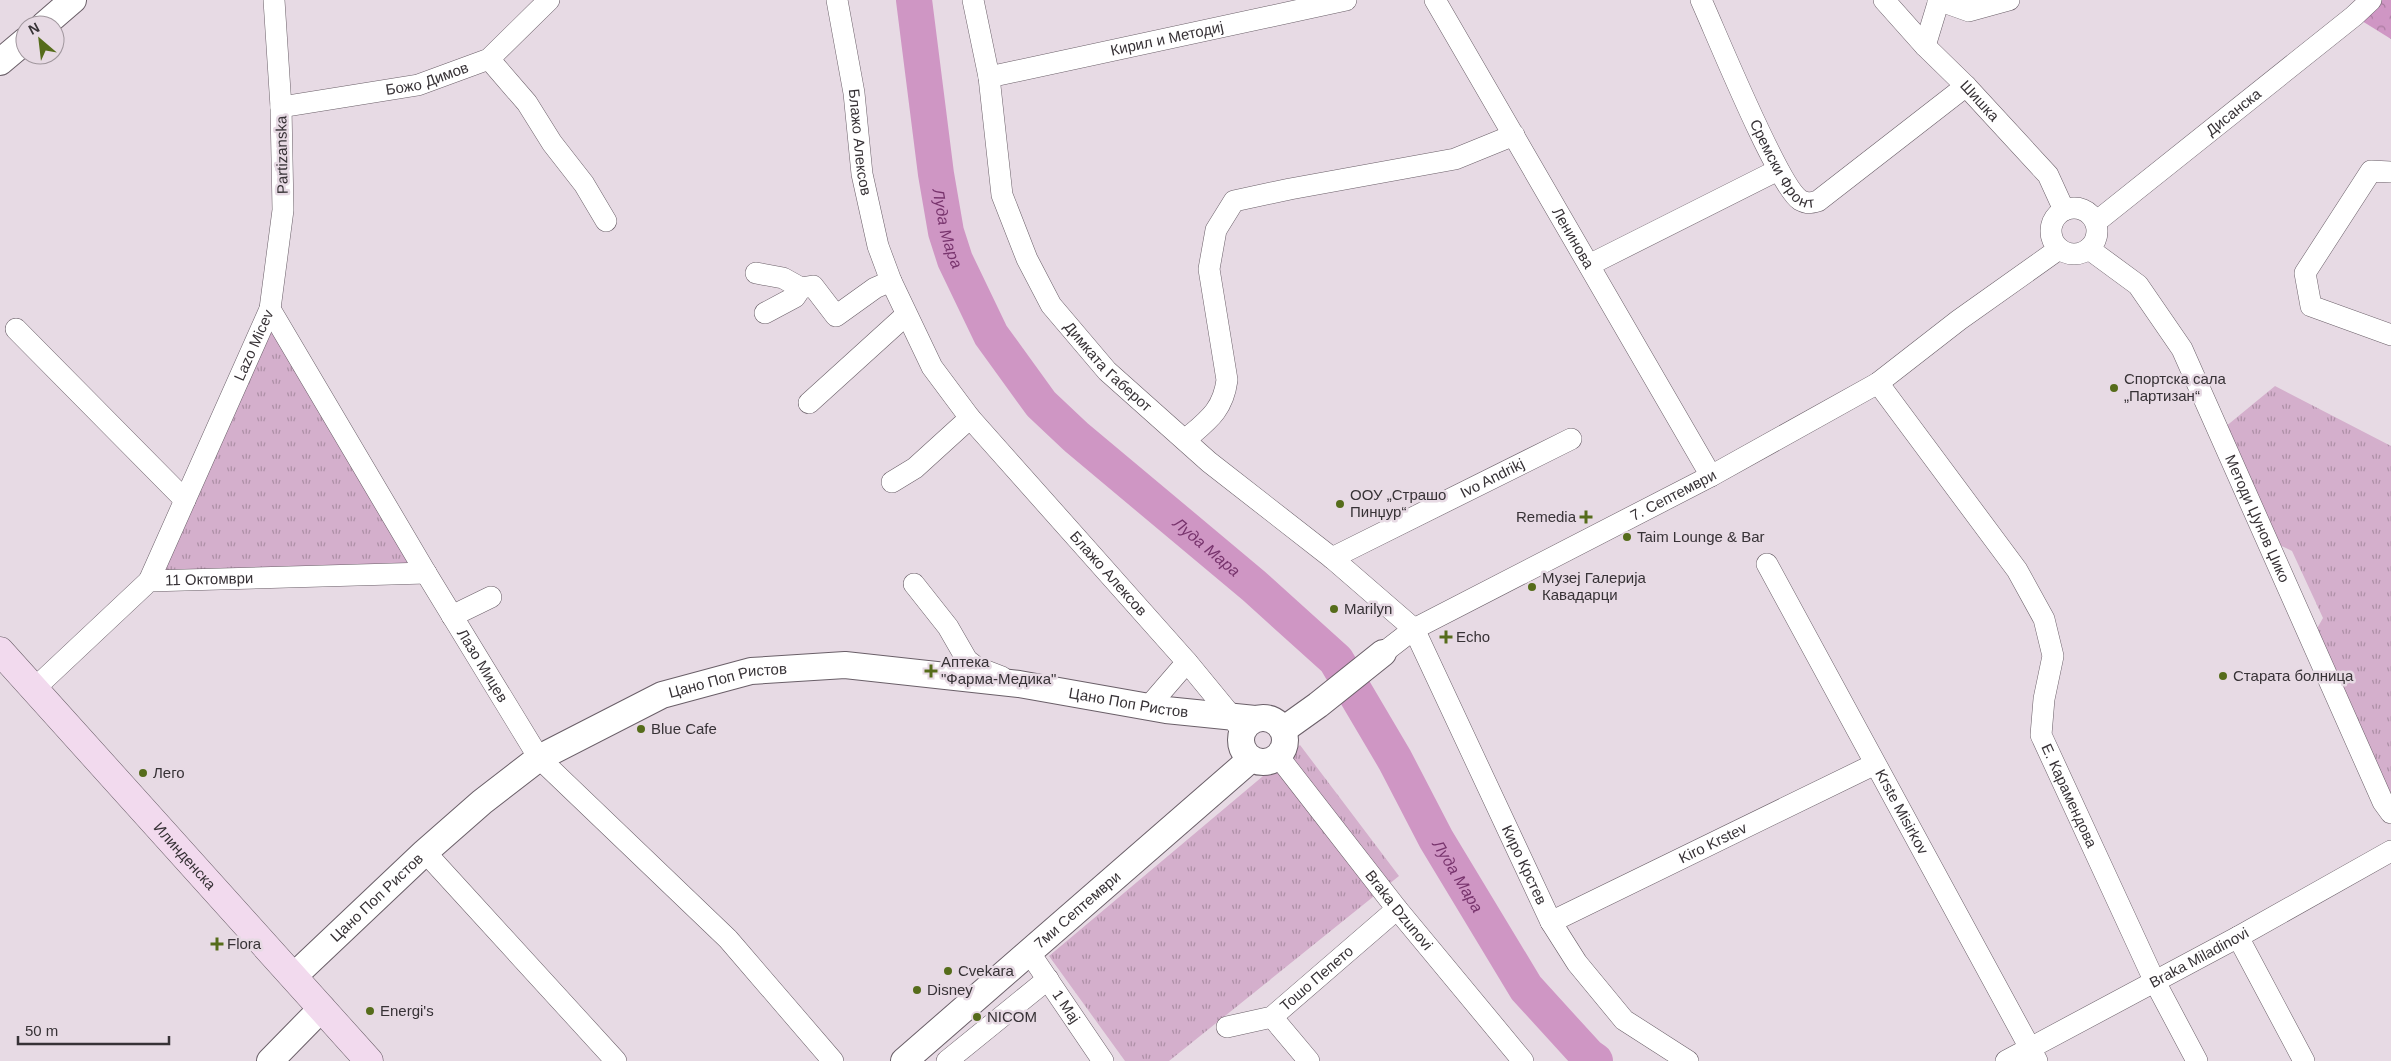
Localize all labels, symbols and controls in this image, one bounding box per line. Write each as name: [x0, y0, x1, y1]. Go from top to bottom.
north arrow: [15, 15, 65, 65]
street label: Кирил и Методиј: [1109, 18, 1225, 59]
text: N: [26, 19, 42, 38]
street label: Божо Димов: [384, 58, 471, 98]
street label: Шишка: [1957, 77, 2003, 125]
street label: Дисанска: [2202, 84, 2265, 139]
street label: Блажо Алексов: [846, 88, 875, 197]
street label: Partizanska: [272, 115, 291, 194]
street label: Сремски Фронт: [1747, 116, 1815, 211]
water label: Луда Мара: [929, 186, 966, 271]
street label: Ленинова: [1549, 204, 1598, 272]
street label: Lazo Micev: [230, 306, 277, 383]
street label: Димката Габерот: [1061, 318, 1155, 415]
place label: Спортска сала „Партизан“: [2124, 370, 2227, 404]
marker: Спортска сала „Партизан“: [2108, 382, 2120, 394]
street label: Методи Џунов Џико: [2222, 452, 2293, 585]
street label: Ivo Andrikj: [1457, 455, 1527, 501]
street label: 7. Септември: [1627, 466, 1719, 524]
place label: ООУ „Страшо Пинџур“: [1350, 486, 1446, 520]
marker: ООУ „Страшо Пинџур“: [1334, 498, 1346, 510]
place label: Remedia: [1516, 508, 1577, 525]
marker: Remedia: [1580, 511, 1592, 523]
water label: Луда Мара: [1169, 514, 1243, 580]
street label: Блажо Алексов: [1067, 527, 1151, 619]
place label: Taim Lounge & Bar: [1637, 528, 1765, 545]
marker: Taim Lounge & Bar: [1621, 531, 1633, 543]
street label: 11 Октомври: [165, 569, 254, 589]
place label: Музеј Галерија Кавадарци: [1542, 569, 1646, 603]
marker: Музеј Галерија Кавадарци: [1526, 581, 1538, 593]
place label: Marilyn: [1344, 600, 1392, 617]
marker: Marilyn: [1328, 603, 1340, 615]
street label: Лазо Мицев: [454, 625, 512, 705]
place label: Echo: [1456, 628, 1490, 645]
marker: Echo: [1440, 631, 1452, 643]
place label: Аптека "Фарма-Медика": [941, 653, 1056, 687]
street label: Цано Поп Ристов: [667, 660, 787, 701]
marker: Аптека "Фарма-Медика": [925, 665, 937, 677]
place label: Старата болница: [2233, 667, 2354, 684]
marker: Старата болница: [2217, 670, 2229, 682]
street label: Цано Поп Ристов: [1068, 684, 1189, 720]
place label: Blue Cafe: [651, 720, 717, 737]
marker: Blue Cafe: [635, 723, 647, 735]
street label: Е. Карамендова: [2038, 741, 2101, 851]
place label: Лего: [153, 764, 185, 781]
street label: Krste Misirkov: [1872, 766, 1932, 857]
marker: Лего: [137, 767, 149, 779]
street label: Илинденска: [150, 819, 220, 893]
street label: Kiro Krstev: [1676, 819, 1750, 866]
street label: Киро Крстев: [1499, 822, 1551, 907]
water label: Луда Мара: [1429, 836, 1486, 916]
street label: Цано Поп Ристов: [327, 850, 426, 945]
street label: Braka Dzunovi: [1362, 867, 1436, 953]
street label: 7ми Септември: [1031, 868, 1124, 952]
street label: Braka Miladinovi: [2146, 924, 2252, 991]
place label: Flora: [227, 935, 262, 952]
marker: Flora: [211, 938, 223, 950]
street label: Тошо Пепето: [1276, 942, 1356, 1014]
place label: Cvekara: [958, 962, 1015, 979]
marker: Cvekara: [942, 965, 954, 977]
place label: Disney: [927, 981, 973, 998]
marker: Disney: [911, 984, 923, 996]
street label: 1 Maj: [1049, 986, 1084, 1026]
place label: Energi's: [380, 1002, 434, 1019]
marker: Energi's: [364, 1005, 376, 1017]
place label: NICOM: [987, 1008, 1037, 1025]
marker: NICOM: [971, 1011, 983, 1023]
scale bar: [18, 1014, 169, 1046]
text: 50 m: [25, 1022, 58, 1039]

